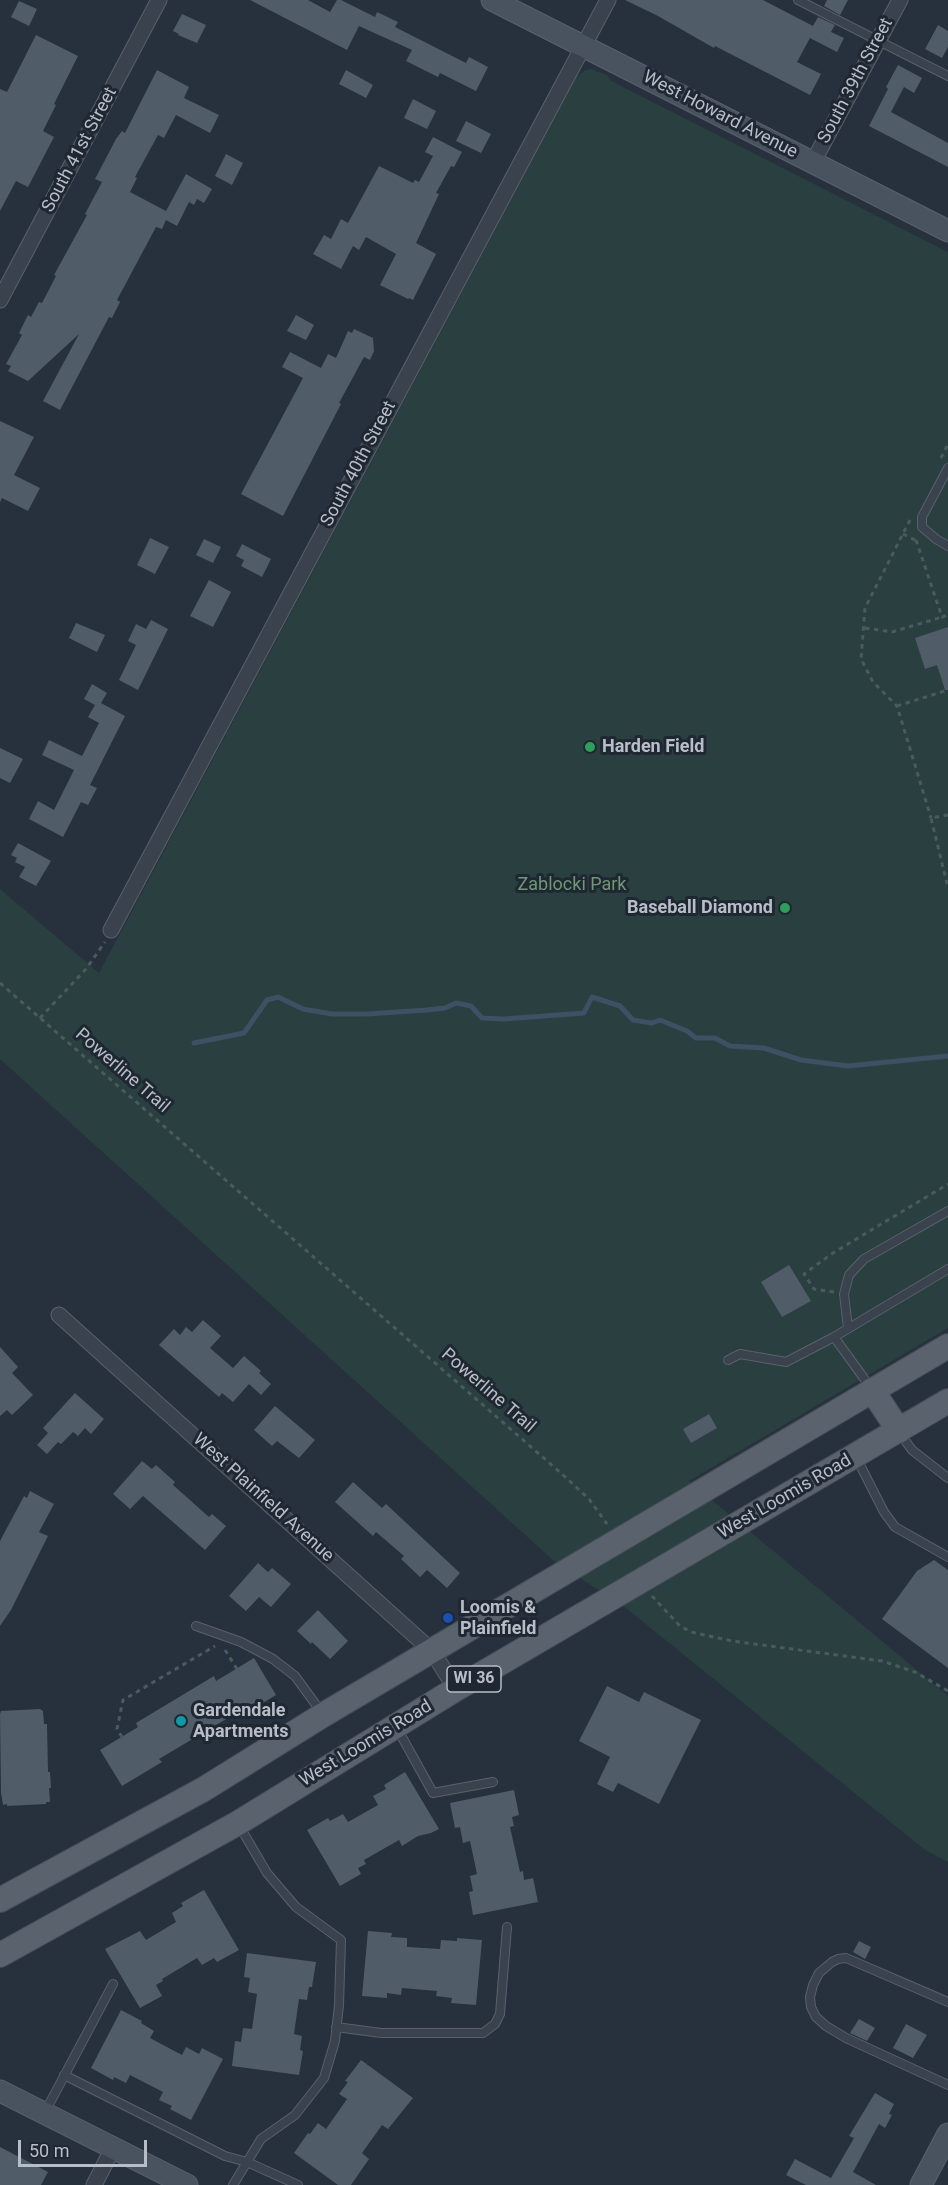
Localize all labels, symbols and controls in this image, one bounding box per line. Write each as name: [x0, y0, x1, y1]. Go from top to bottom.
street label: South 39th Street: [814, 15, 898, 147]
street label: West Howard Avenue: [639, 67, 801, 163]
street label: South 41st Street: [38, 84, 122, 216]
street label: South 40th Street: [317, 398, 401, 530]
place label: Harden Field: [602, 736, 704, 758]
marker: Harden Field: [583, 740, 597, 754]
park label: Zablocki Park: [518, 874, 626, 896]
place label: Baseball Diamond: [627, 897, 773, 919]
marker: Baseball Diamond: [778, 901, 792, 915]
street label: Powerline Trail: [70, 1024, 174, 1118]
street label: Powerline Trail: [436, 1344, 540, 1438]
street label: West Plainfield Avenue: [188, 1429, 338, 1567]
street label: West Loomis Road: [715, 1450, 855, 1544]
place label: Loomis & Plainfield: [460, 1597, 536, 1640]
marker: Loomis & Plainfield: [441, 1611, 455, 1625]
road number: WI 36: [447, 1666, 501, 1692]
street label: West Loomis Road: [296, 1696, 436, 1792]
place label: Gardendale Apartments: [193, 1700, 288, 1742]
marker: Gardendale Apartments: [174, 1714, 188, 1728]
scale bar: [21, 2128, 150, 2166]
text: 50 m: [29, 2140, 69, 2161]

